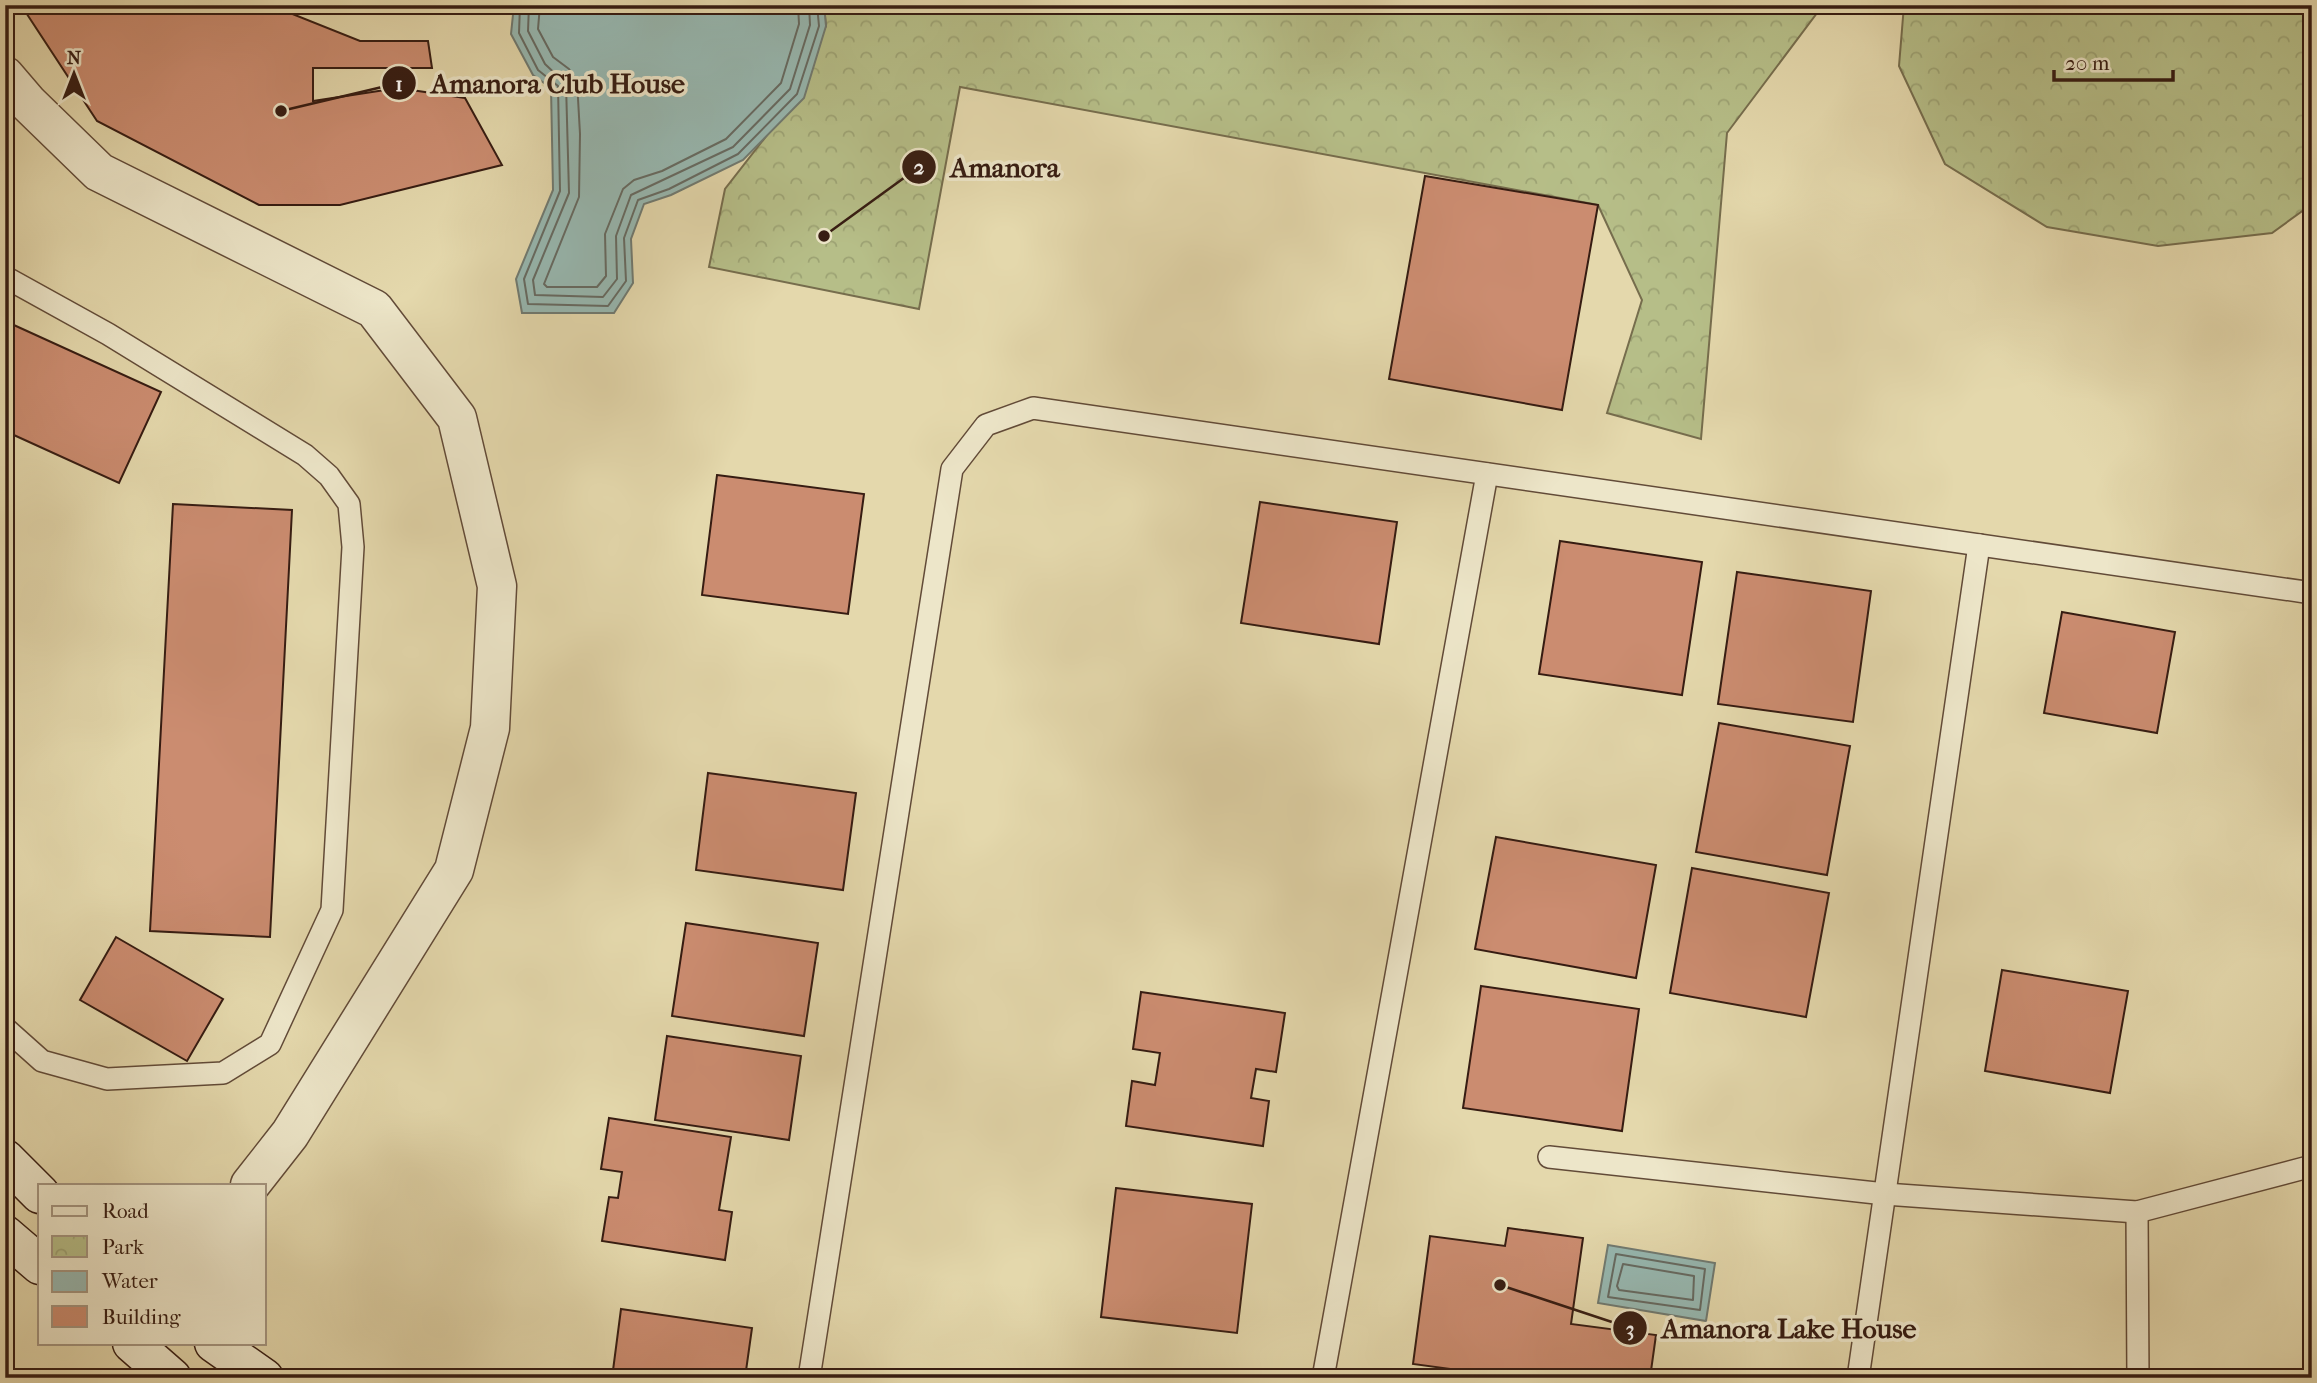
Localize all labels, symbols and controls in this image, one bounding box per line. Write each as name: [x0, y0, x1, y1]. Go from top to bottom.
north arrow: [38, 38, 108, 108]
scale bar: [2054, 38, 2174, 82]
text: N: [67, 47, 82, 69]
text: 20 m: [2065, 51, 2110, 75]
callout: Amanora Club House: [382, 59, 699, 108]
text: Amanora Club House: [429, 67, 685, 100]
text: 1: [395, 72, 403, 96]
callout: Amanora: [901, 143, 1074, 192]
text: Amanora: [948, 151, 1061, 184]
text: 2: [914, 155, 925, 179]
legend: [38, 1184, 266, 1344]
text: Road: [102, 1199, 149, 1223]
text: Park: [102, 1235, 144, 1259]
text: Water: [101, 1269, 158, 1293]
callout: Amanora Lake House: [1613, 1304, 1931, 1353]
text: Building: [102, 1305, 181, 1329]
text: Amanora Lake House: [1660, 1312, 1917, 1345]
text: 3: [1626, 1317, 1634, 1341]

